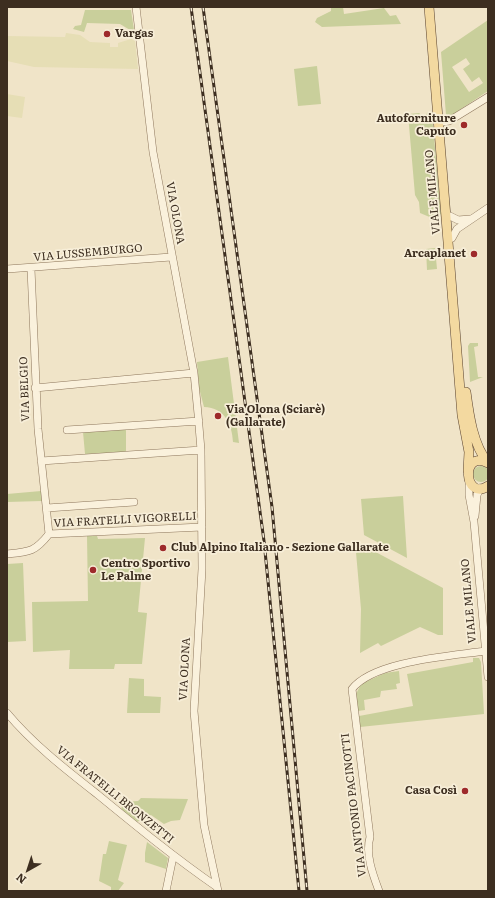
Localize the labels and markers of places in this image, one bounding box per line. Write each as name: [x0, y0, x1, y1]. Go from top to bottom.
place label: Vargas: [115, 27, 153, 41]
marker: Vargas: [102, 29, 112, 39]
place label: Autoforniture Caputo: [376, 112, 456, 138]
marker: Autoforniture Caputo: [459, 120, 469, 130]
place label: Arcaplanet: [404, 247, 466, 261]
marker: Arcaplanet: [469, 249, 479, 259]
place label: Via Olona (Sciarè) (Gallarate): [226, 403, 325, 429]
marker: Via Olona (Sciarè) (Gallarate): [213, 411, 223, 421]
place label: Club Alpino Italiano - Sezione Gallarate: [171, 541, 389, 555]
marker: Club Alpino Italiano - Sezione Gallarate: [158, 543, 168, 553]
place label: Centro Sportivo Le Palme: [101, 557, 190, 583]
marker: Centro Sportivo Le Palme: [88, 565, 98, 575]
place label: Casa Così: [405, 784, 457, 798]
marker: Casa Così: [460, 786, 470, 796]

